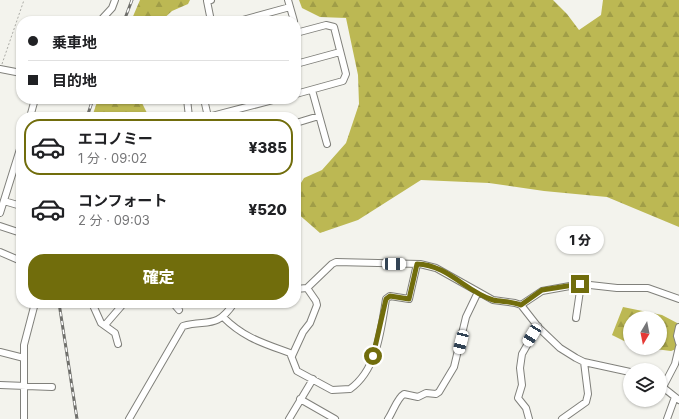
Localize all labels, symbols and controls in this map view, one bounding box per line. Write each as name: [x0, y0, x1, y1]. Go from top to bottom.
text: 乗車地: [52, 33, 97, 52]
text: 目的地: [52, 71, 97, 90]
icon: car: [30, 129, 66, 165]
text: エコノミー: [78, 129, 153, 148]
text: ¥385: [249, 138, 287, 157]
text: 1 分 · 09:02: [78, 150, 147, 166]
icon: car: [30, 191, 66, 227]
text: コンフォート: [78, 191, 168, 210]
text: ¥520: [249, 200, 287, 219]
text: 2 分 · 09:03: [78, 212, 150, 228]
callout: 1 分: [556, 226, 604, 254]
text: 1 分: [569, 232, 591, 248]
button: 確定: [28, 254, 289, 300]
car: [382, 258, 406, 270]
route end: [571, 275, 589, 293]
north arrow: [623, 311, 667, 355]
map controls: [623, 311, 667, 407]
car: [521, 322, 543, 348]
car: [452, 329, 470, 355]
route start: [364, 347, 382, 365]
button: layers: [623, 363, 667, 407]

